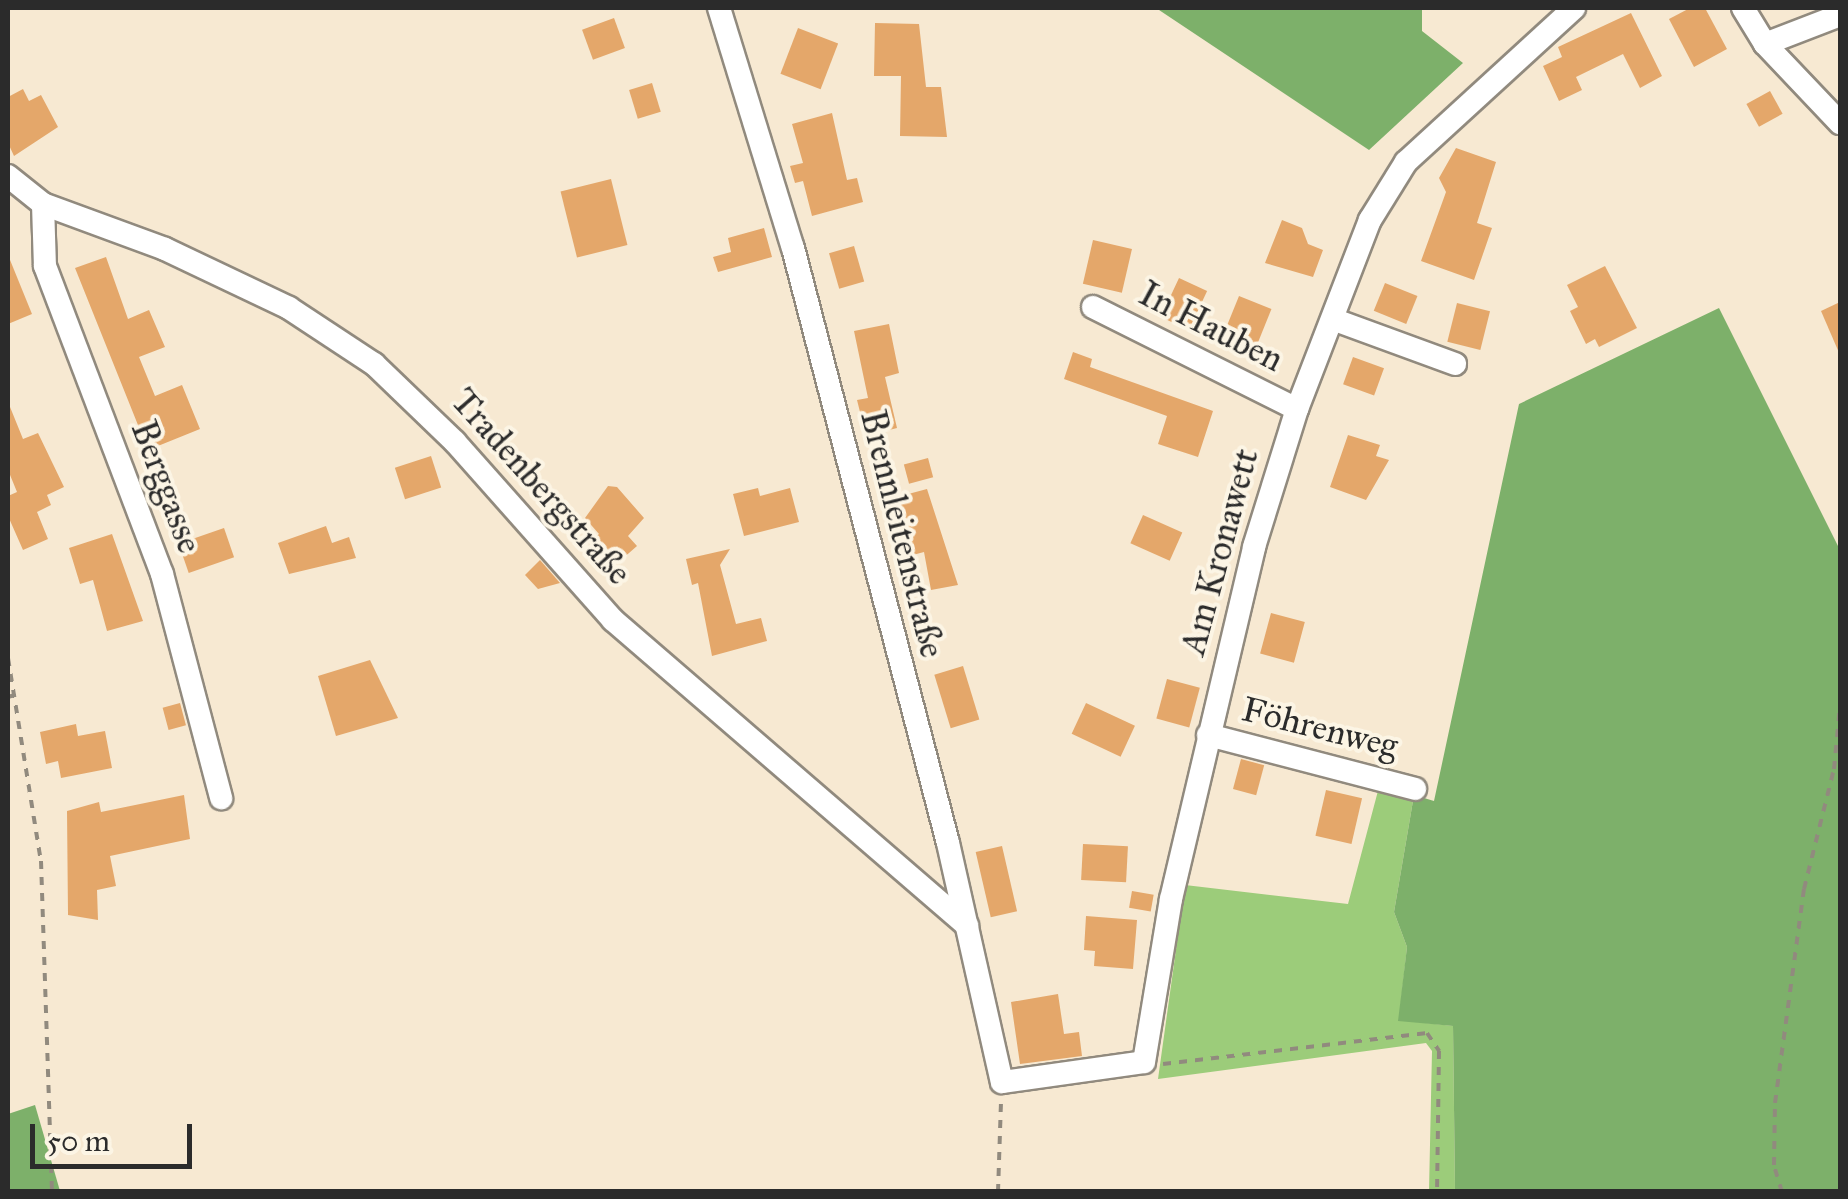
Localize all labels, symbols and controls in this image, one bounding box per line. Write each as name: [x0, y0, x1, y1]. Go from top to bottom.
street label: In Hauben: [1132, 273, 1290, 381]
street label: Tradenbergstraße: [442, 381, 640, 593]
street label: Brennleitenstraße: [851, 406, 953, 662]
street label: Berggasse: [122, 415, 210, 559]
street label: Am Kronawett: [1172, 444, 1268, 660]
street label: Föhrenweg: [1238, 688, 1402, 768]
scale bar: [35, 1104, 198, 1166]
text: 50 m: [47, 1123, 110, 1159]

